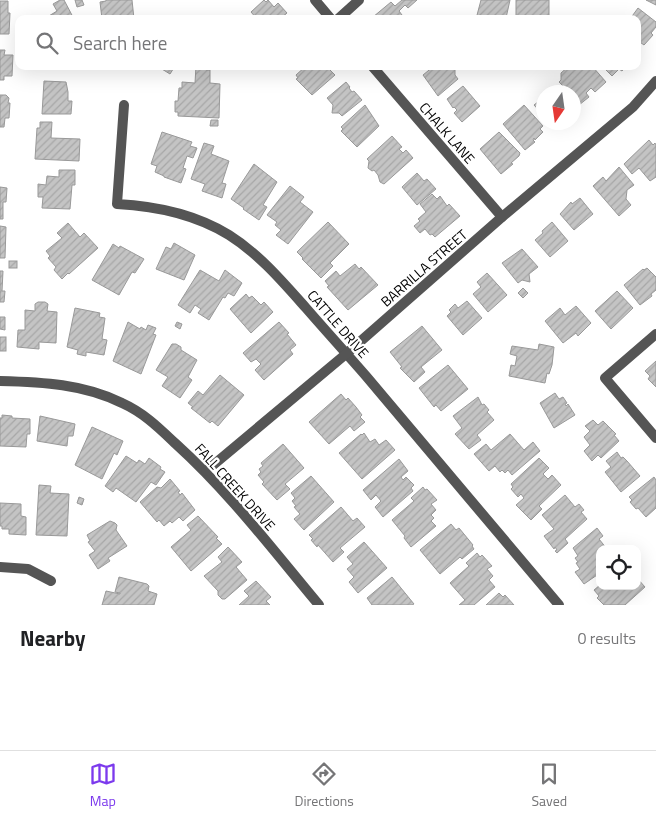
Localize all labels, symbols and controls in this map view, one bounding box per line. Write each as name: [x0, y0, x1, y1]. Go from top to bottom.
search box: [15, 15, 641, 70]
text: Search here: [73, 28, 167, 57]
icon: search: [33, 29, 61, 57]
north arrow: [536, 85, 581, 130]
street label: CHALK LANE: [415, 97, 480, 168]
street label: BARRILLA STREET: [376, 224, 472, 311]
street label: CATTLE DRIVE: [303, 285, 374, 363]
street label: FALL CREEK DRIVE: [190, 438, 281, 535]
map controls: [596, 545, 641, 590]
button: locate: [596, 545, 641, 590]
text: Nearby: [20, 622, 85, 654]
text: 0 results: [577, 626, 636, 650]
tab: Map: [89, 760, 117, 811]
tab: Directions: [294, 760, 354, 811]
tab: Saved: [532, 760, 567, 811]

